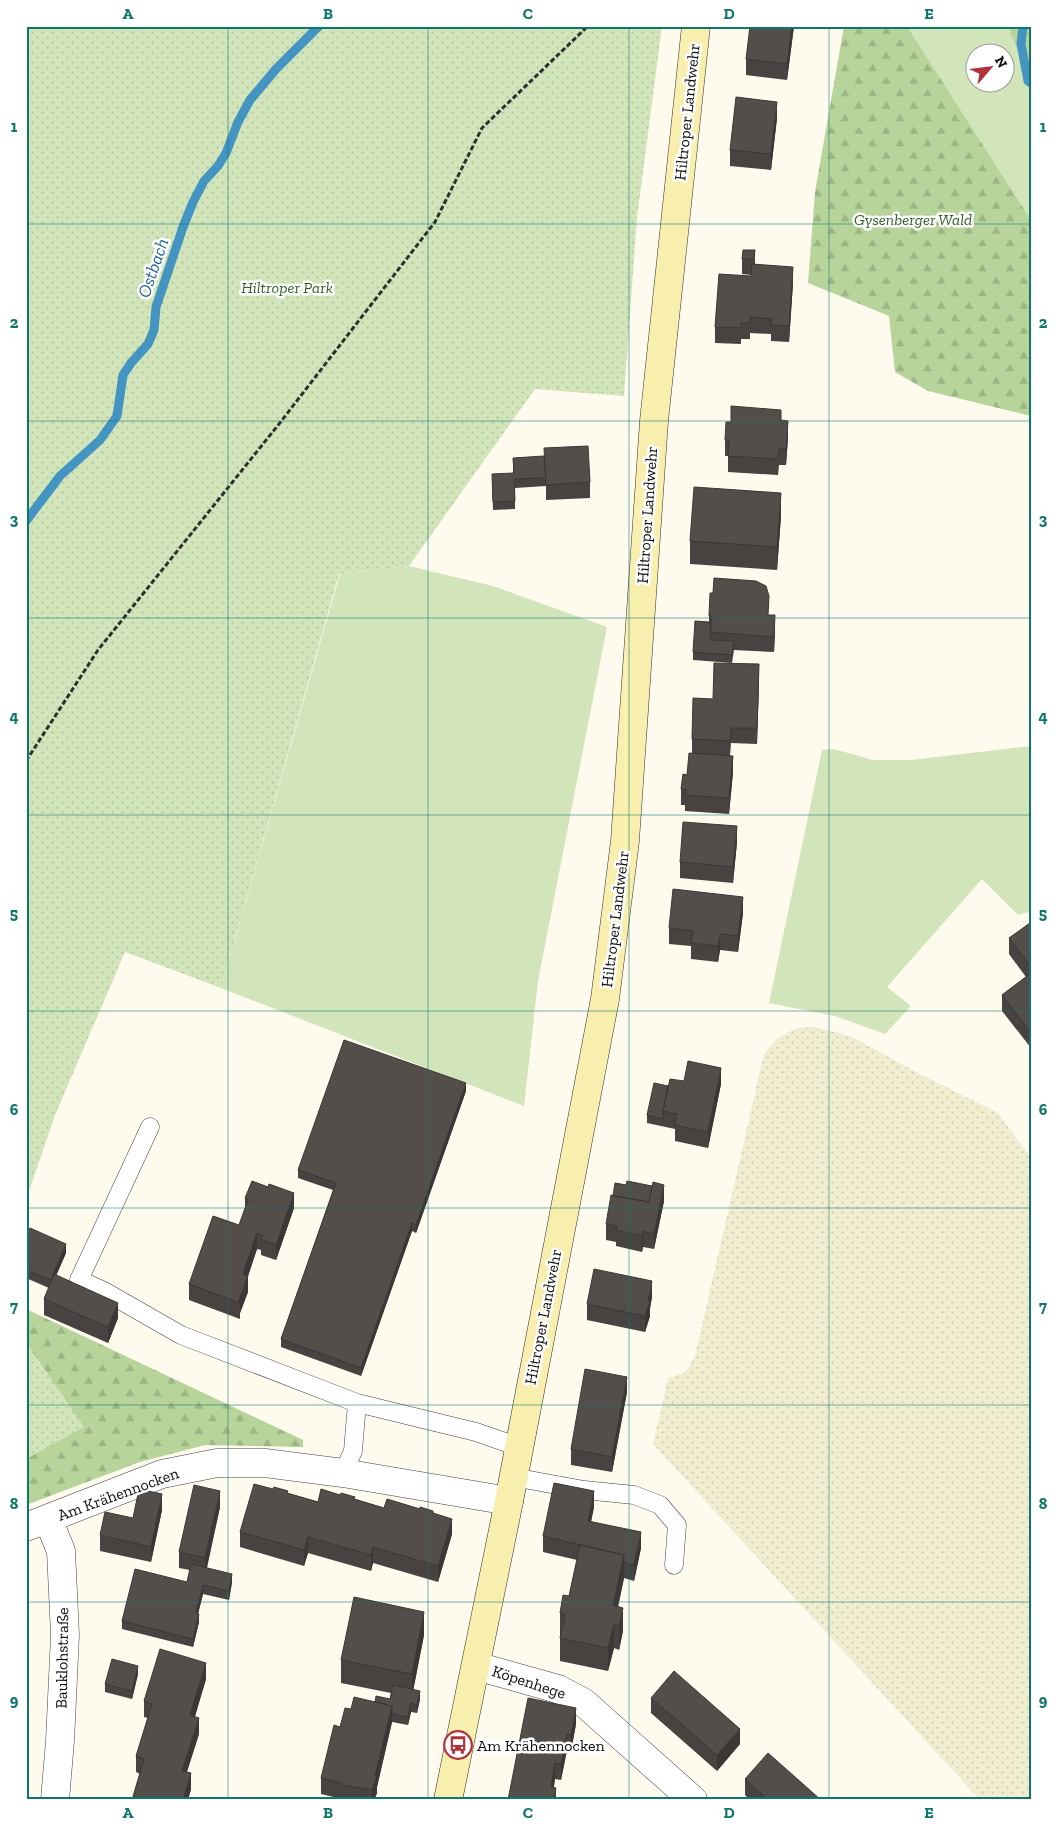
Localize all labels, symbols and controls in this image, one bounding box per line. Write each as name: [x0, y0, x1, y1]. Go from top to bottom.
text: A: [123, 4, 134, 23]
text: B: [323, 4, 333, 23]
text: C: [523, 4, 533, 23]
text: D: [723, 4, 735, 23]
text: E: [924, 4, 934, 23]
street label: Hiltroper Landwehr: [670, 42, 704, 181]
north arrow: [964, 42, 1014, 92]
text: N: [991, 53, 1011, 71]
text: 1: [11, 117, 18, 136]
text: 1: [1040, 117, 1047, 136]
park label: Gysenberger Wald: [854, 210, 972, 229]
water label: Ostbach: [133, 235, 173, 301]
park label: Hiltroper Park: [241, 278, 333, 297]
text: 2: [10, 313, 19, 332]
text: 2: [1039, 313, 1048, 332]
street label: Hiltroper Landwehr: [633, 445, 661, 584]
text: 3: [10, 510, 19, 529]
text: 3: [1039, 510, 1048, 529]
text: 4: [9, 707, 19, 726]
text: 4: [1038, 707, 1048, 726]
street label: Hiltroper Landwehr: [597, 849, 633, 988]
text: 5: [10, 904, 18, 923]
text: 5: [1039, 904, 1047, 923]
text: 6: [10, 1100, 19, 1119]
text: 6: [1039, 1100, 1048, 1119]
street label: Hiltroper Landwehr: [521, 1247, 566, 1386]
text: 7: [10, 1297, 18, 1316]
text: 7: [1039, 1297, 1047, 1316]
street label: Am Krähennocken: [55, 1463, 182, 1525]
text: 8: [10, 1494, 19, 1513]
text: 8: [1039, 1494, 1048, 1513]
street label: Bauklohstraße: [52, 1607, 72, 1709]
street label: Köpenhege: [490, 1661, 568, 1703]
text: 9: [10, 1691, 19, 1710]
text: 9: [1039, 1691, 1048, 1710]
bus stop icon: Am Krähennocken: [443, 1730, 473, 1760]
place label: Am Krähennocken: [477, 1736, 606, 1755]
text: A: [123, 1803, 134, 1822]
text: B: [323, 1803, 333, 1822]
text: C: [523, 1803, 533, 1822]
text: D: [723, 1803, 735, 1822]
text: E: [924, 1803, 934, 1822]

